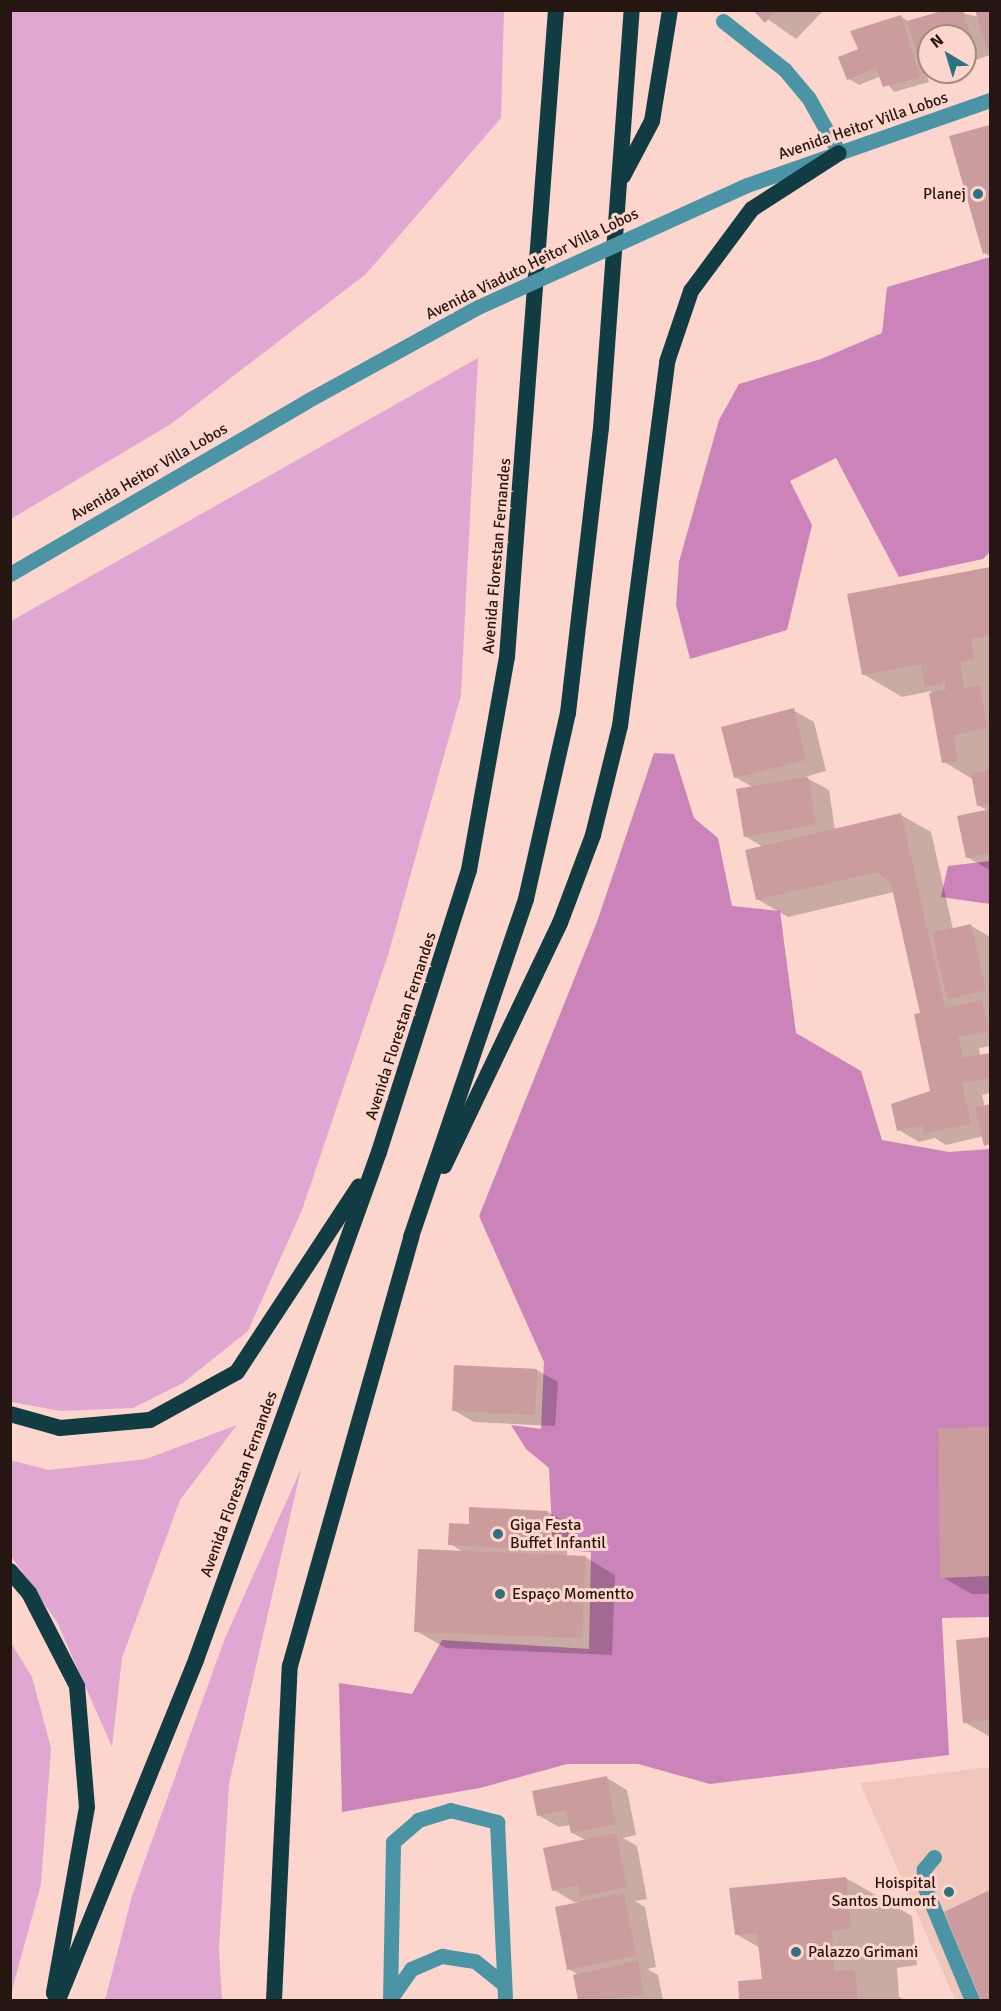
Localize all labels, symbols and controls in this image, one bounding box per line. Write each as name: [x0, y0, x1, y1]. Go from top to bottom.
north arrow: [917, 24, 977, 84]
text: N: [927, 30, 948, 53]
street label: Avenida Heitor Villa Lobos: [776, 88, 950, 164]
place label: Planej: [923, 184, 966, 204]
marker: Planej: [971, 187, 985, 201]
street label: Avenida Viaduto Heitor Villa Lobos: [422, 204, 642, 324]
street label: Avenida Heitor Villa Lobos: [67, 419, 231, 525]
street label: Avenida Florestan Fernandes: [479, 457, 515, 655]
street label: Avenida Florestan Fernandes: [362, 930, 440, 1122]
street label: Avenida Florestan Fernandes: [196, 1388, 282, 1580]
place label: Giga Festa Buffet Infantil: [510, 1515, 606, 1553]
marker: Giga Festa Buffet Infantil: [491, 1527, 505, 1541]
place label: Espaço Momentto: [512, 1584, 634, 1604]
marker: Espaço Momentto: [493, 1587, 507, 1601]
place label: Hoispital Santos Dumont: [831, 1873, 936, 1911]
marker: Hoispital Santos Dumont: [940, 1883, 958, 1901]
place label: Palazzo Grimani: [808, 1942, 918, 1962]
marker: Palazzo Grimani: [789, 1945, 803, 1959]

